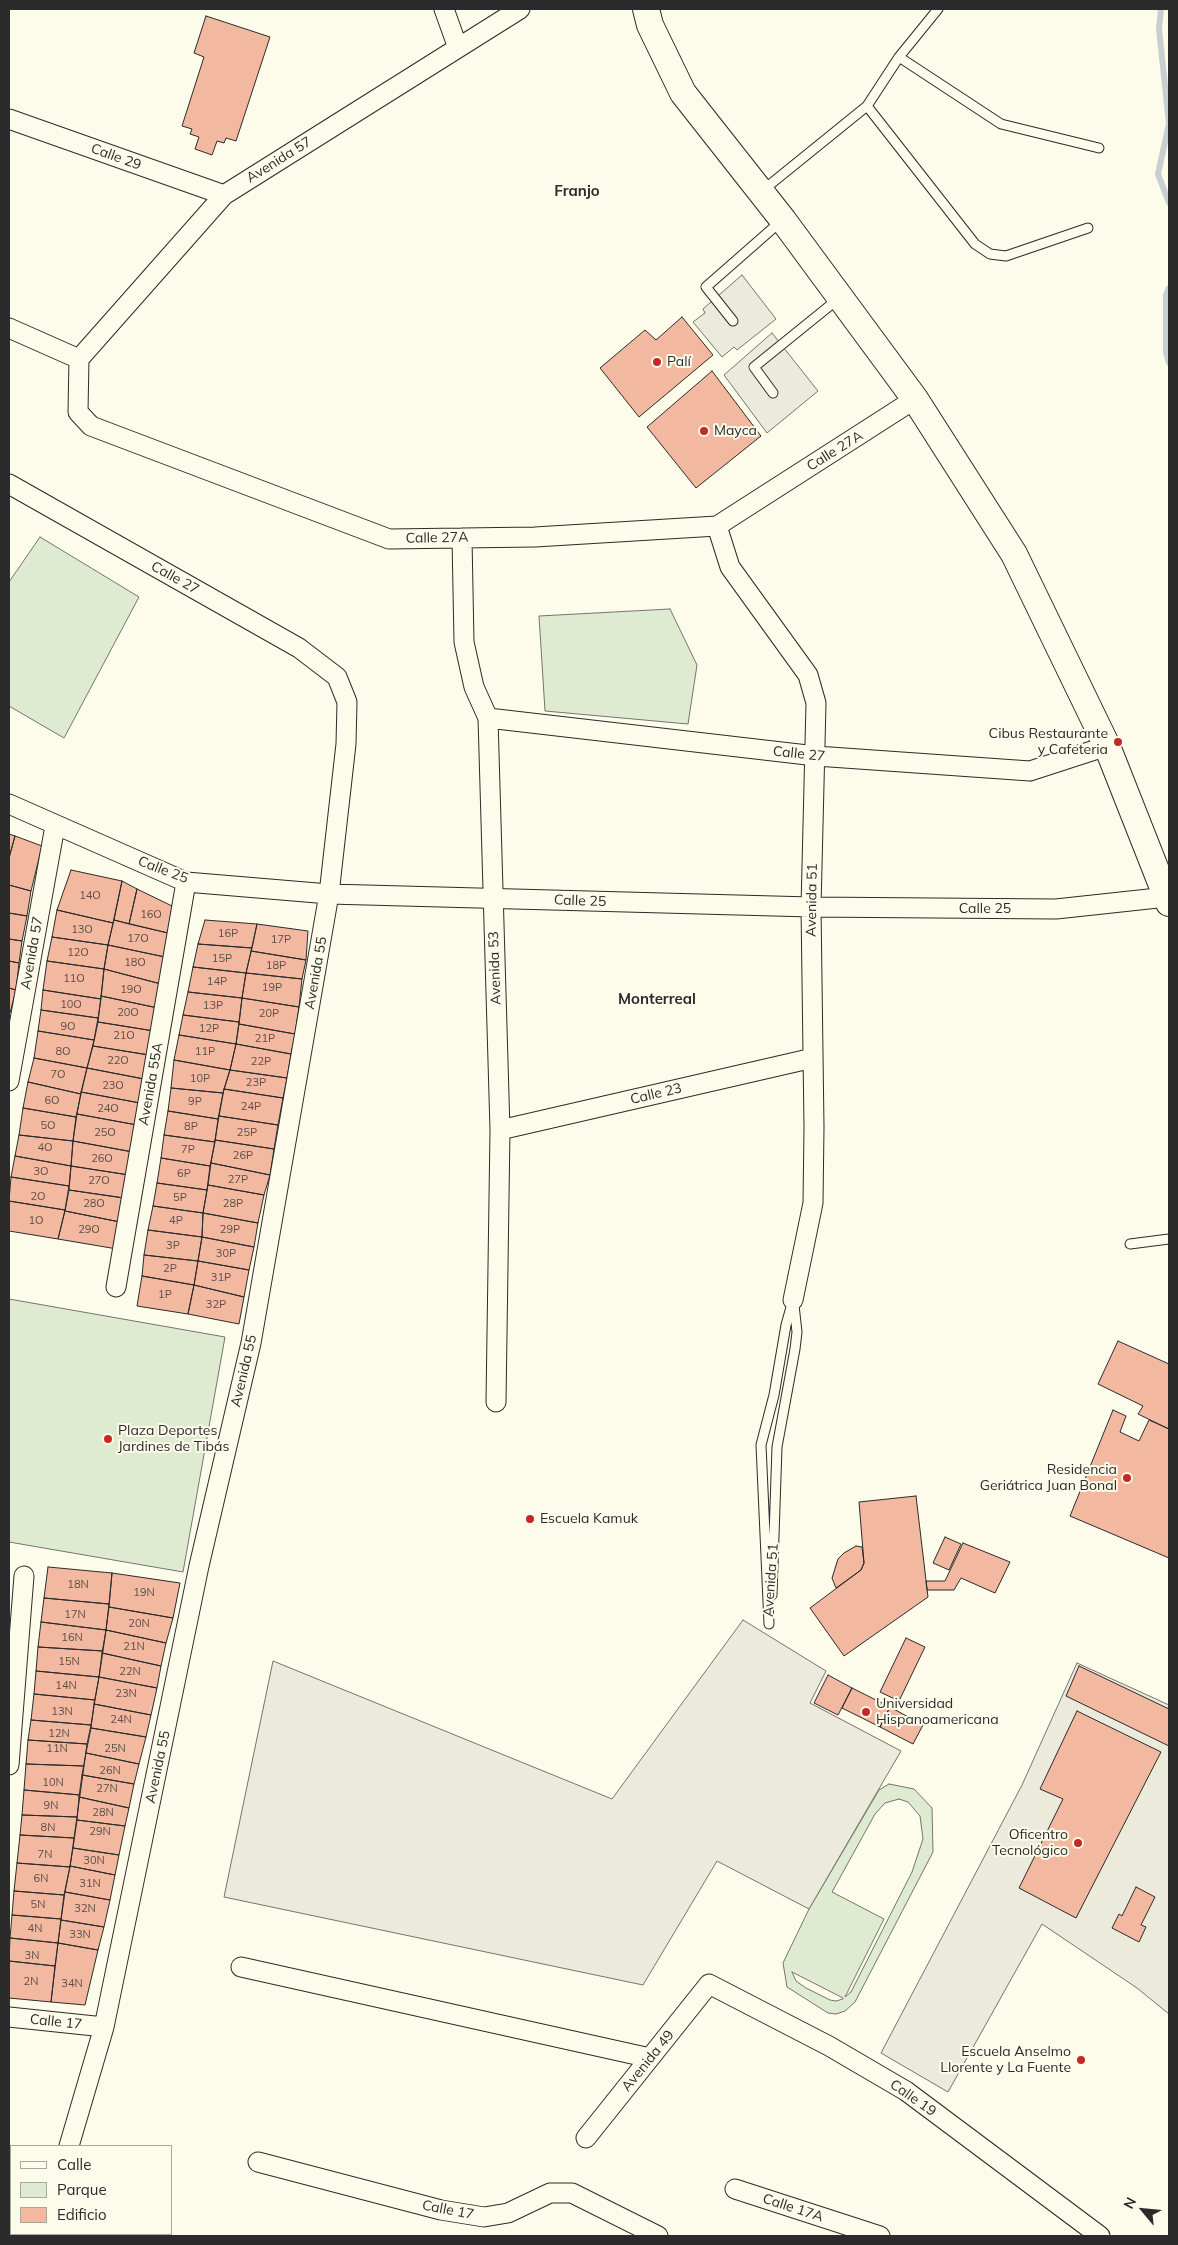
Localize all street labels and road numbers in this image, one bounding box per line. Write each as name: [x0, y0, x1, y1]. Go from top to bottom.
street label: Avenida 57: [243, 133, 315, 187]
street label: Calle 29: [88, 140, 144, 174]
street label: Calle 27A: [804, 427, 866, 475]
street label: Calle 27A: [405, 529, 469, 547]
street label: Calle 27: [148, 558, 202, 598]
street label: Calle 27: [772, 743, 826, 765]
street label: Calle 25: [135, 853, 191, 887]
street label: Avenida 51: [803, 863, 821, 937]
street label: Calle 25: [553, 892, 607, 910]
street label: Calle 25: [959, 901, 1011, 917]
street label: Avenida 57: [17, 915, 47, 991]
street label: Avenida 53: [485, 931, 505, 1005]
street label: Avenida 55: [301, 935, 331, 1011]
street label: Avenida 55A: [135, 1041, 167, 1127]
street label: Calle 23: [629, 1080, 683, 1108]
street label: Avenida 55: [228, 1333, 260, 1409]
street label: Avenida 51: [760, 1543, 782, 1617]
street label: Avenida 55: [142, 1729, 174, 1805]
street label: Calle 17: [29, 2011, 83, 2033]
street label: Avenida 49: [618, 2027, 678, 2095]
street label: Calle 19: [887, 2076, 939, 2120]
street label: Calle 17A: [761, 2190, 825, 2226]
street label: Calle 17: [421, 2197, 475, 2223]

